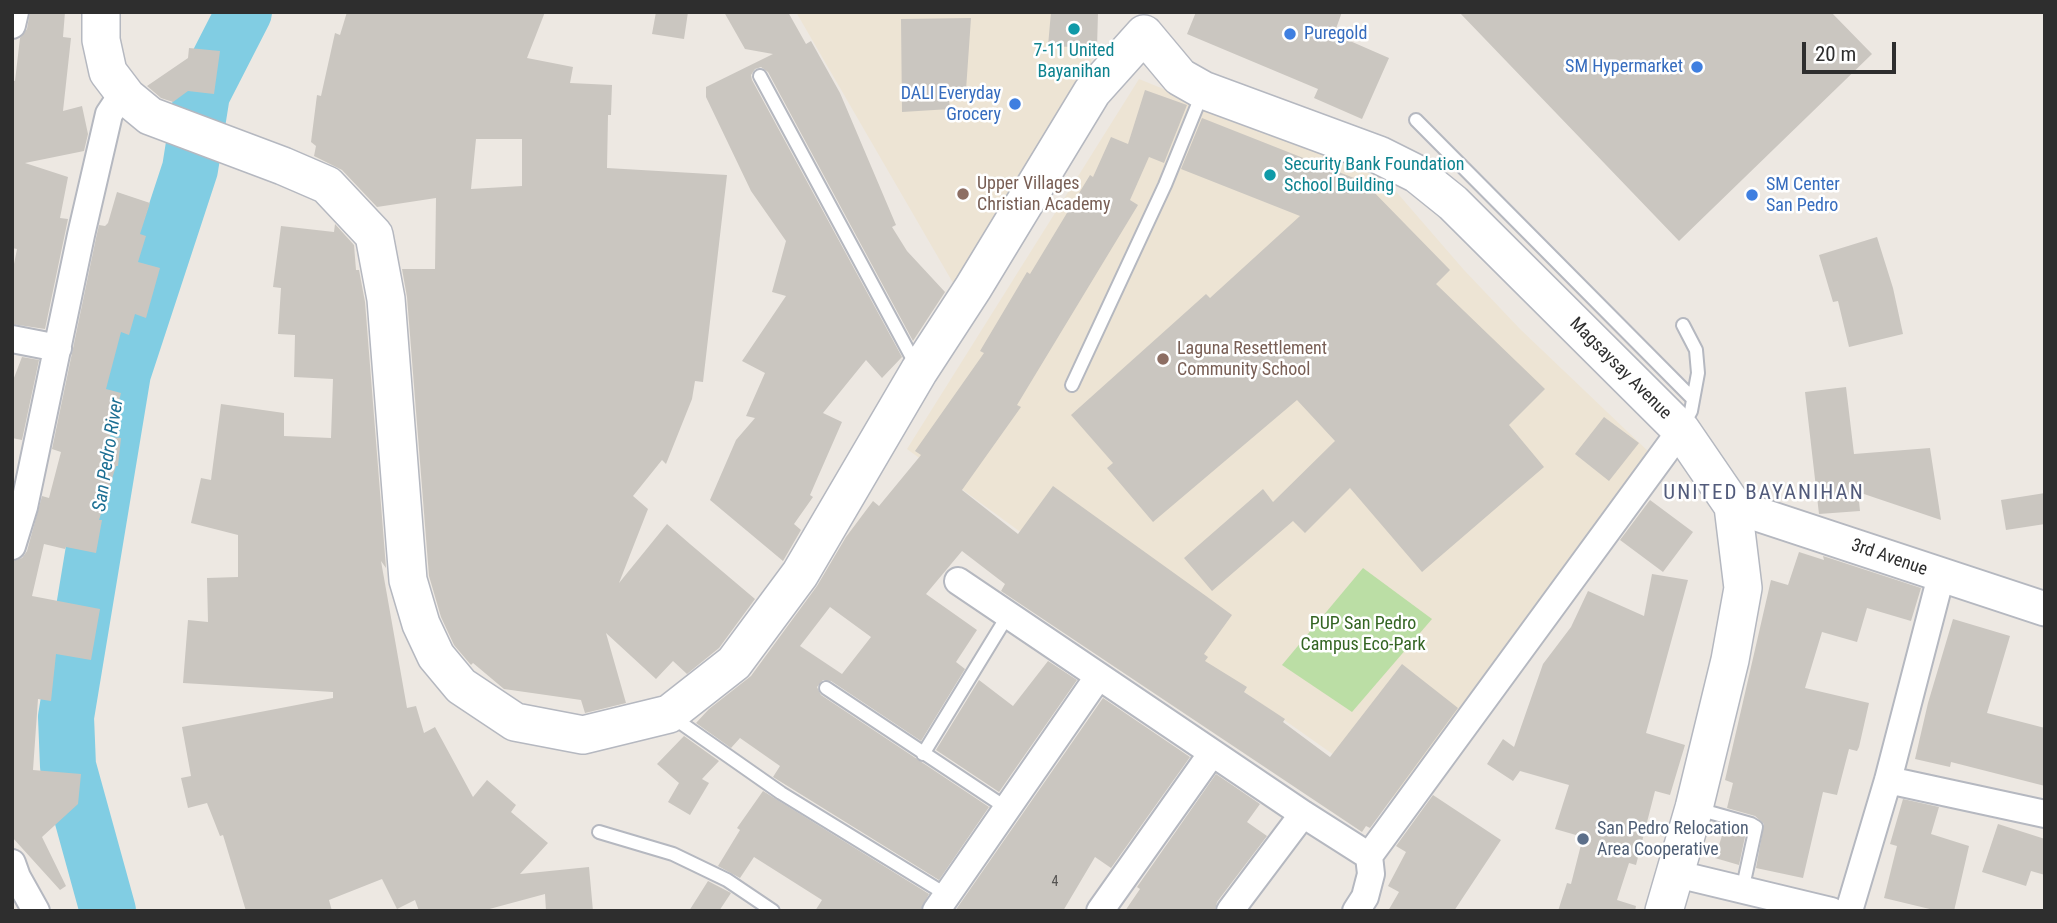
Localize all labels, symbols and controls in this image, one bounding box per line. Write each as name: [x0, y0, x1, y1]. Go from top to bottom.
marker: 7-11 United Bayanihan: [1066, 21, 1082, 37]
place label: Puregold: [1304, 23, 1367, 45]
marker: Puregold: [1282, 26, 1298, 42]
scale bar: [1805, 28, 1899, 72]
place label: 7-11 United Bayanihan: [1034, 40, 1114, 82]
text: 20 m: [1815, 42, 1856, 66]
place label: SM Hypermarket: [1565, 56, 1683, 78]
marker: SM Hypermarket: [1689, 59, 1705, 75]
place label: DALI Everyday Grocery: [901, 83, 1001, 126]
marker: DALI Everyday Grocery: [1007, 96, 1023, 112]
place label: Security Bank Foundation School Building: [1284, 154, 1464, 196]
marker: Security Bank Foundation School Building: [1262, 167, 1278, 183]
place label: Upper Villages Christian Academy: [977, 173, 1110, 216]
place label: SM Center San Pedro: [1766, 174, 1840, 216]
marker: Upper Villages Christian Academy: [955, 186, 971, 202]
marker: SM Center San Pedro: [1744, 187, 1760, 203]
street label: Magsaysay Avenue: [1564, 313, 1676, 425]
place label: Laguna Resettlement Community School: [1177, 338, 1327, 380]
marker: Laguna Resettlement Community School: [1155, 351, 1171, 367]
water label: San Pedro River: [89, 397, 129, 513]
district label: UNITED BAYANIHAN: [1665, 481, 1863, 507]
street label: 3rd Avenue: [1848, 535, 1930, 581]
park label: PUP San Pedro Campus Eco-Park: [1301, 613, 1425, 656]
place label: San Pedro Relocation Area Cooperative: [1597, 818, 1749, 860]
marker: San Pedro Relocation Area Cooperative: [1575, 831, 1591, 847]
house number: 4: [1052, 874, 1058, 890]

